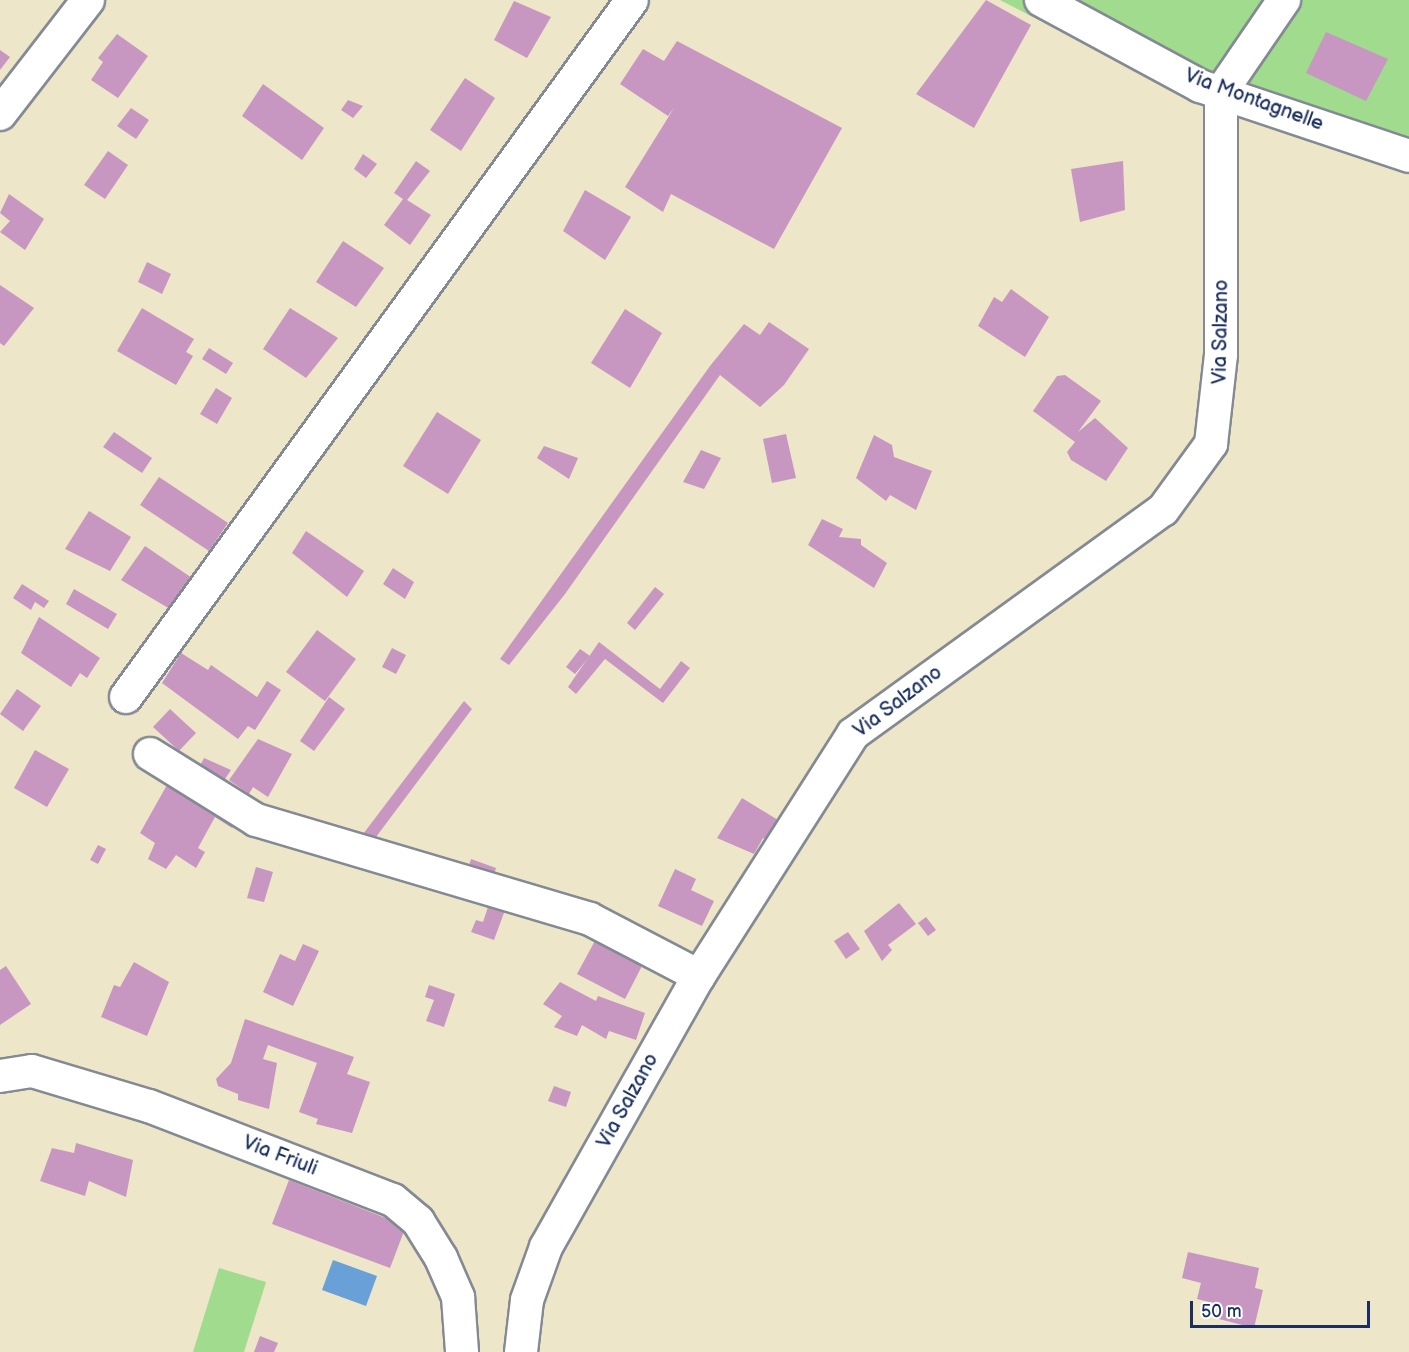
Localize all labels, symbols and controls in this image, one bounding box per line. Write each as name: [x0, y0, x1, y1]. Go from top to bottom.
street label: Via Montagnelle: [1181, 64, 1327, 136]
street label: Via Salzano: [1208, 279, 1234, 385]
street label: Via Salzano: [849, 661, 947, 743]
street label: Via Salzano: [592, 1049, 664, 1153]
street label: Via Friuli: [239, 1131, 321, 1181]
scale bar: [1193, 1289, 1373, 1327]
text: 50 m: [1201, 1301, 1242, 1322]

